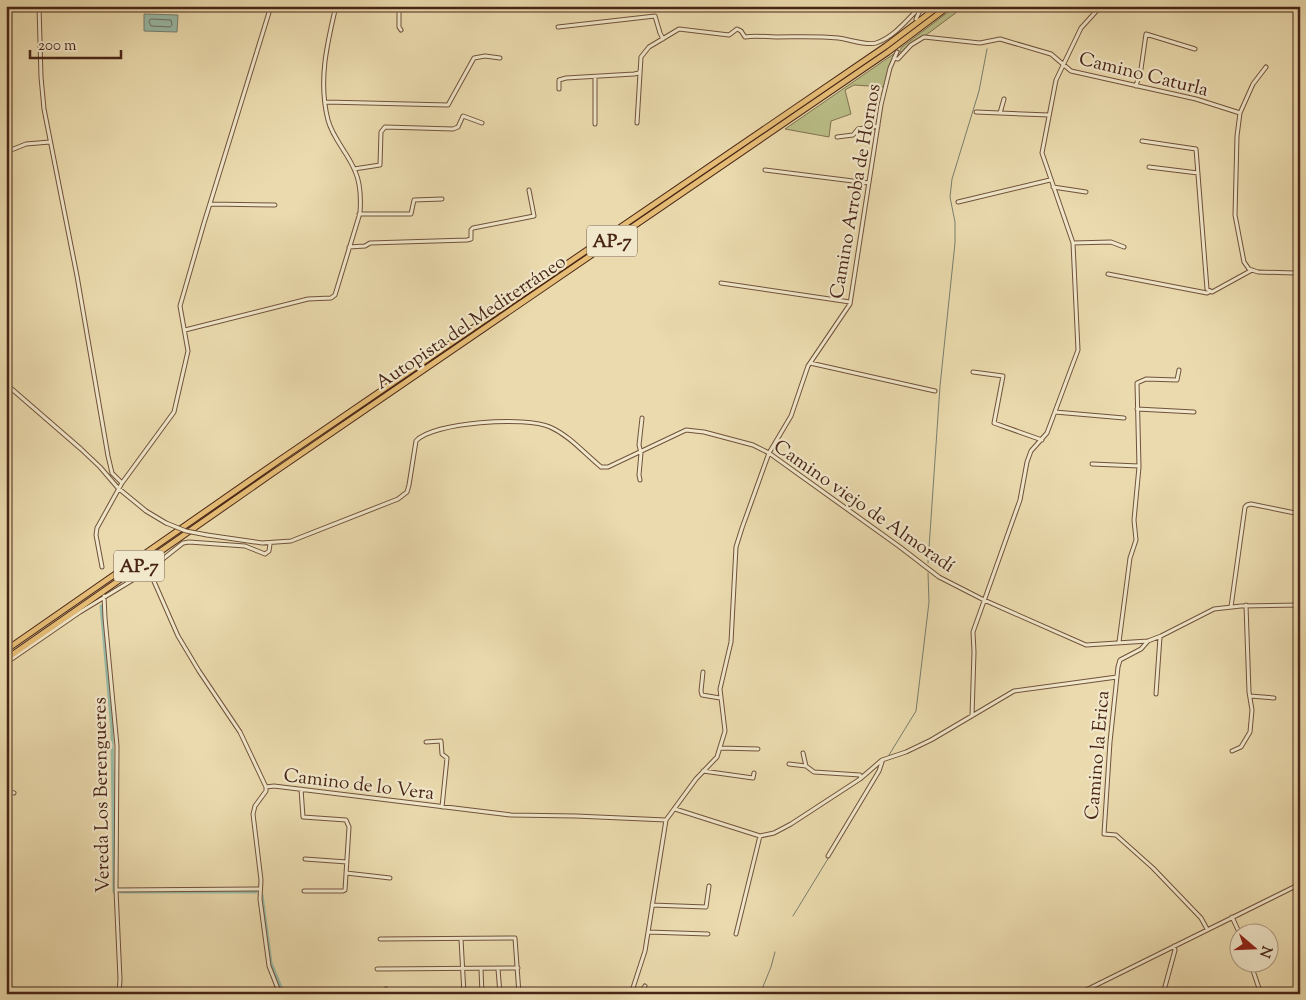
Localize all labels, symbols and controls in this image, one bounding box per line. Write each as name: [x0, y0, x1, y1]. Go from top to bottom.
scale bar: [30, 28, 121, 60]
text: 200 m: [38, 36, 77, 57]
street label: Camino Caturla: [1076, 46, 1211, 105]
street label: Camino Arroba de Hornos: [824, 82, 889, 301]
road number: AP-7: [587, 226, 637, 256]
street label: Autopista del Mediterráneo: [371, 249, 572, 397]
street label: Camino viejo de Almoradí: [767, 434, 960, 580]
road number: AP-7: [114, 550, 164, 582]
street label: Camino la Erica: [1079, 689, 1118, 821]
street label: Vereda Los Berengueres: [87, 697, 118, 893]
street label: Camino de lo Vera: [282, 763, 436, 808]
north arrow: [1228, 922, 1278, 972]
text: N: [1253, 943, 1276, 960]

